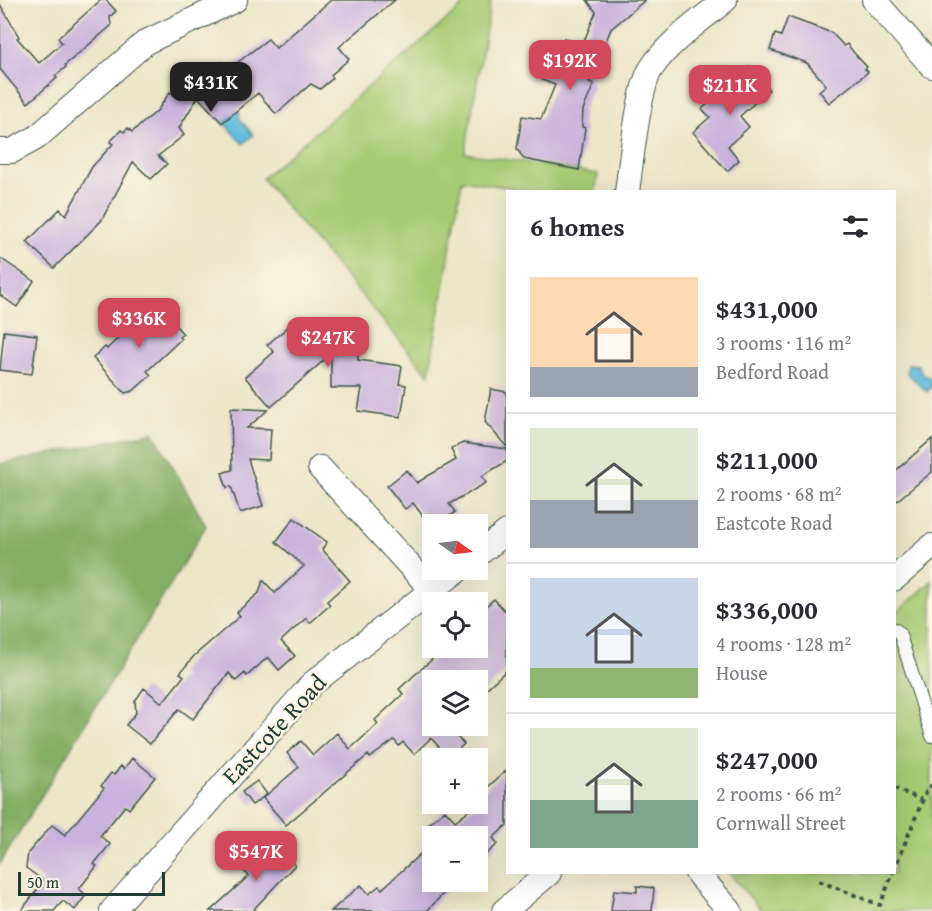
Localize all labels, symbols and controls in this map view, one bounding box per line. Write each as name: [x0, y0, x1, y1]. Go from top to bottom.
pin: $192K: [528, 40, 612, 91]
text: $192K: [543, 45, 597, 74]
pin: $431K: [169, 62, 253, 113]
pin: $211K: [688, 65, 772, 116]
text: $431K: [184, 67, 238, 96]
text: $211K: [703, 70, 757, 99]
text: 6 homes: [530, 207, 625, 246]
icon: filters: [839, 210, 872, 243]
text: $431,000: [716, 289, 818, 328]
pin: $336K: [97, 298, 181, 349]
icon: home: [578, 301, 650, 373]
text: $336K: [112, 303, 166, 332]
pin: $247K: [286, 317, 370, 368]
text: $247K: [301, 322, 355, 351]
text: 3 rooms · 116 m²: [716, 328, 851, 357]
text: Bedford Road: [716, 357, 829, 386]
text: $211,000: [716, 440, 818, 479]
icon: home: [578, 452, 650, 524]
text: 2 rooms · 68 m²: [716, 479, 842, 508]
text: Eastcote Road: [716, 508, 832, 537]
north arrow: [422, 514, 488, 580]
map controls: [422, 514, 488, 892]
text: $336,000: [716, 590, 818, 629]
button: locate: [422, 592, 488, 658]
icon: home: [578, 602, 650, 674]
text: 4 rooms · 128 m²: [716, 629, 851, 658]
text: House: [716, 658, 768, 687]
street label: Eastcote Road: [214, 666, 335, 792]
button: layers: [422, 670, 488, 736]
text: $247,000: [716, 740, 818, 779]
button: +: [422, 748, 488, 814]
icon: home: [578, 752, 650, 824]
text: 2 rooms · 66 m²: [716, 779, 842, 808]
text: Cornwall Street: [716, 808, 846, 837]
button: −: [422, 826, 488, 892]
pin: $547K: [214, 831, 298, 882]
text: $547K: [229, 836, 283, 865]
scale bar: [18, 869, 165, 896]
text: 50 m: [27, 870, 59, 894]

